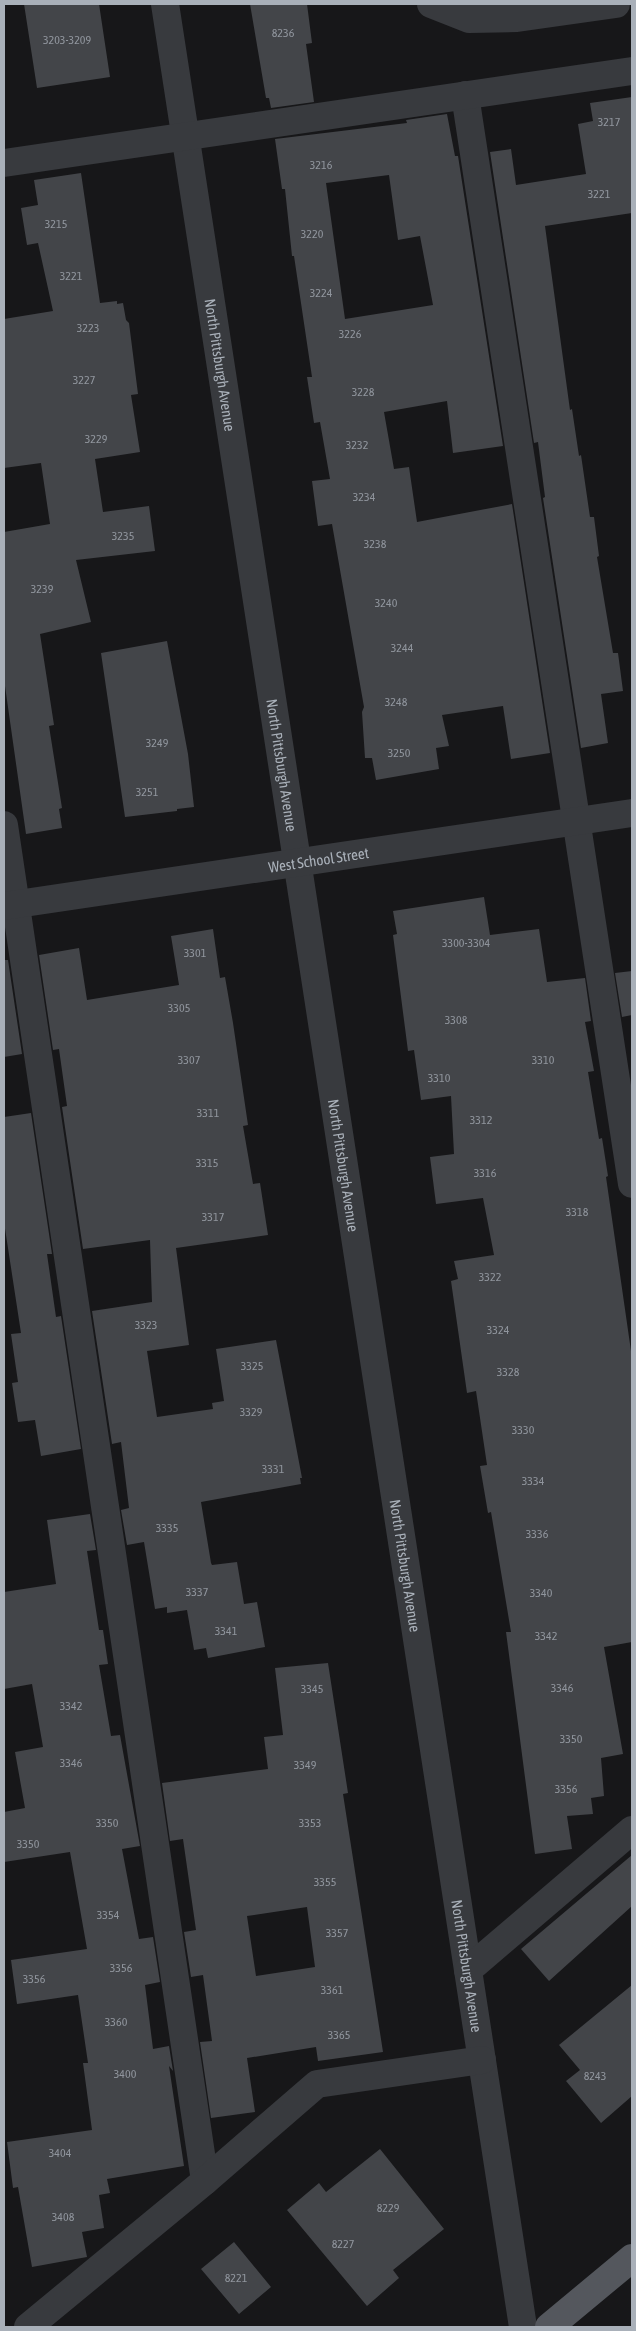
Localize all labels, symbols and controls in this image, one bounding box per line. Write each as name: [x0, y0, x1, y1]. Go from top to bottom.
house number: 8236: [272, 26, 295, 40]
house number: 3203-3209: [43, 33, 91, 47]
house number: 3217: [598, 115, 621, 129]
house number: 3216: [310, 158, 333, 172]
house number: 3221: [588, 187, 611, 201]
house number: 3215: [45, 217, 67, 231]
house number: 3220: [301, 227, 324, 241]
house number: 3221: [60, 269, 83, 283]
house number: 3224: [310, 286, 333, 300]
street label: North Pittsburgh Avenue: [202, 297, 239, 432]
house number: 3223: [77, 321, 99, 335]
house number: 3226: [339, 327, 362, 341]
house number: 3227: [73, 373, 96, 387]
house number: 3228: [352, 385, 375, 399]
house number: 3229: [85, 432, 108, 446]
house number: 3232: [346, 438, 368, 452]
house number: 3234: [353, 490, 376, 504]
house number: 3235: [112, 529, 134, 543]
house number: 3238: [364, 537, 387, 551]
house number: 3239: [31, 582, 54, 596]
house number: 3240: [375, 596, 398, 610]
house number: 3244: [391, 641, 414, 655]
house number: 3248: [385, 695, 408, 709]
street label: North Pittsburgh Avenue: [264, 697, 301, 833]
house number: 3249: [146, 736, 169, 750]
house number: 3250: [388, 746, 411, 760]
house number: 3251: [136, 785, 159, 799]
street label: West School Street: [267, 844, 370, 875]
house number: 3300-3304: [442, 936, 490, 950]
house number: 3301: [184, 946, 207, 960]
house number: 3305: [168, 1001, 190, 1015]
house number: 3308: [445, 1013, 468, 1027]
house number: 3307: [178, 1053, 201, 1067]
house number: 3310: [532, 1053, 555, 1067]
house number: 3310: [428, 1071, 451, 1085]
street label: North Pittsburgh Avenue: [325, 1098, 363, 1233]
house number: 3311: [197, 1106, 220, 1120]
house number: 3312: [470, 1113, 492, 1127]
house number: 3315: [196, 1156, 218, 1170]
house number: 3316: [474, 1166, 497, 1180]
house number: 3318: [566, 1205, 589, 1219]
house number: 3317: [202, 1210, 225, 1224]
house number: 3322: [479, 1270, 501, 1284]
house number: 3323: [135, 1318, 157, 1332]
house number: 3324: [487, 1323, 510, 1337]
house number: 3325: [241, 1359, 263, 1373]
house number: 3328: [497, 1365, 520, 1379]
house number: 3329: [240, 1405, 263, 1419]
house number: 3330: [512, 1423, 535, 1437]
house number: 3331: [262, 1462, 285, 1476]
house number: 3334: [522, 1474, 545, 1488]
street label: North Pittsburgh Avenue: [387, 1498, 424, 1633]
house number: 3335: [156, 1521, 178, 1535]
house number: 3336: [526, 1527, 549, 1541]
house number: 3337: [186, 1585, 209, 1599]
house number: 3340: [530, 1586, 553, 1600]
house number: 3341: [215, 1624, 238, 1638]
house number: 3342: [535, 1629, 557, 1643]
house number: 3346: [551, 1681, 574, 1695]
house number: 3345: [301, 1682, 323, 1696]
house number: 3342: [60, 1699, 82, 1713]
house number: 3350: [560, 1732, 583, 1746]
house number: 3346: [60, 1756, 83, 1770]
house number: 3349: [294, 1758, 317, 1772]
house number: 3356: [555, 1782, 578, 1796]
house number: 3350: [96, 1816, 119, 1830]
house number: 3353: [299, 1816, 321, 1830]
house number: 3350: [17, 1837, 40, 1851]
house number: 3355: [314, 1875, 336, 1889]
street label: North Pittsburgh Avenue: [449, 1898, 486, 2034]
house number: 3354: [97, 1908, 120, 1922]
house number: 3357: [326, 1926, 349, 1940]
house number: 3356: [110, 1961, 133, 1975]
house number: 3356: [23, 1972, 46, 1986]
house number: 3361: [321, 1983, 344, 1997]
house number: 3360: [105, 2015, 128, 2029]
house number: 3365: [328, 2028, 350, 2042]
house number: 3400: [114, 2067, 137, 2081]
house number: 8243: [584, 2069, 606, 2083]
house number: 3404: [49, 2146, 72, 2160]
house number: 8229: [377, 2201, 400, 2215]
house number: 3408: [52, 2210, 75, 2224]
house number: 8227: [332, 2237, 355, 2251]
house number: 8221: [225, 2271, 248, 2285]

